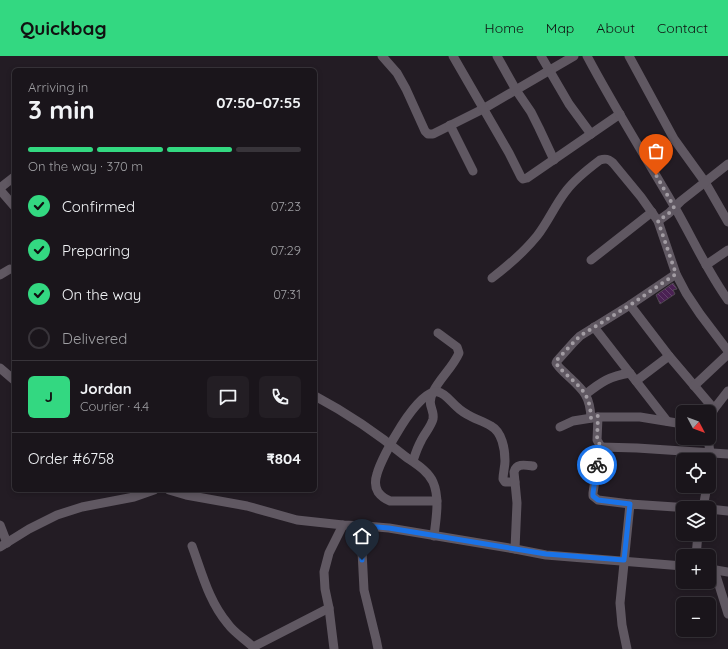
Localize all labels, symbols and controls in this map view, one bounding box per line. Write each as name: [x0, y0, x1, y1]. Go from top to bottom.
text: Quickbag: [20, 16, 107, 40]
text: Home: [485, 19, 524, 37]
text: Map: [546, 19, 574, 37]
text: About: [596, 19, 635, 37]
text: Contact: [657, 19, 708, 37]
text: Arriving in: [28, 79, 88, 95]
text: 3 min: [28, 93, 95, 126]
text: 07:50–07:55: [216, 93, 301, 112]
pin: [639, 134, 673, 175]
icon: bag: [645, 140, 667, 162]
text: On the way · 370 m: [28, 158, 143, 174]
icon: check: [28, 195, 50, 217]
text: Confirmed: [62, 197, 135, 216]
text: 07:23: [271, 198, 301, 214]
icon: check: [28, 239, 50, 261]
text: Preparing: [62, 241, 130, 260]
text: 07:29: [270, 242, 301, 258]
icon: check: [28, 283, 50, 305]
text: On the way: [62, 285, 141, 304]
text: 07:31: [273, 286, 301, 302]
text: Delivered: [62, 329, 127, 348]
button: chat: [207, 376, 249, 418]
button: phone: [259, 376, 301, 418]
text: Jordan: [80, 379, 132, 398]
text: J: [45, 387, 53, 406]
text: Courier · 4.4: [80, 398, 149, 414]
north arrow: [676, 405, 716, 445]
map controls: [676, 405, 716, 637]
courier: [577, 445, 617, 485]
text: Order #6758: [28, 449, 114, 468]
text: ₹804: [266, 449, 301, 468]
button: locate: [676, 453, 716, 493]
icon: bike: [586, 454, 608, 476]
button: layers: [676, 501, 716, 541]
pin: [345, 519, 379, 560]
icon: home: [351, 525, 373, 547]
button: +: [676, 549, 716, 589]
button: −: [676, 597, 716, 637]

